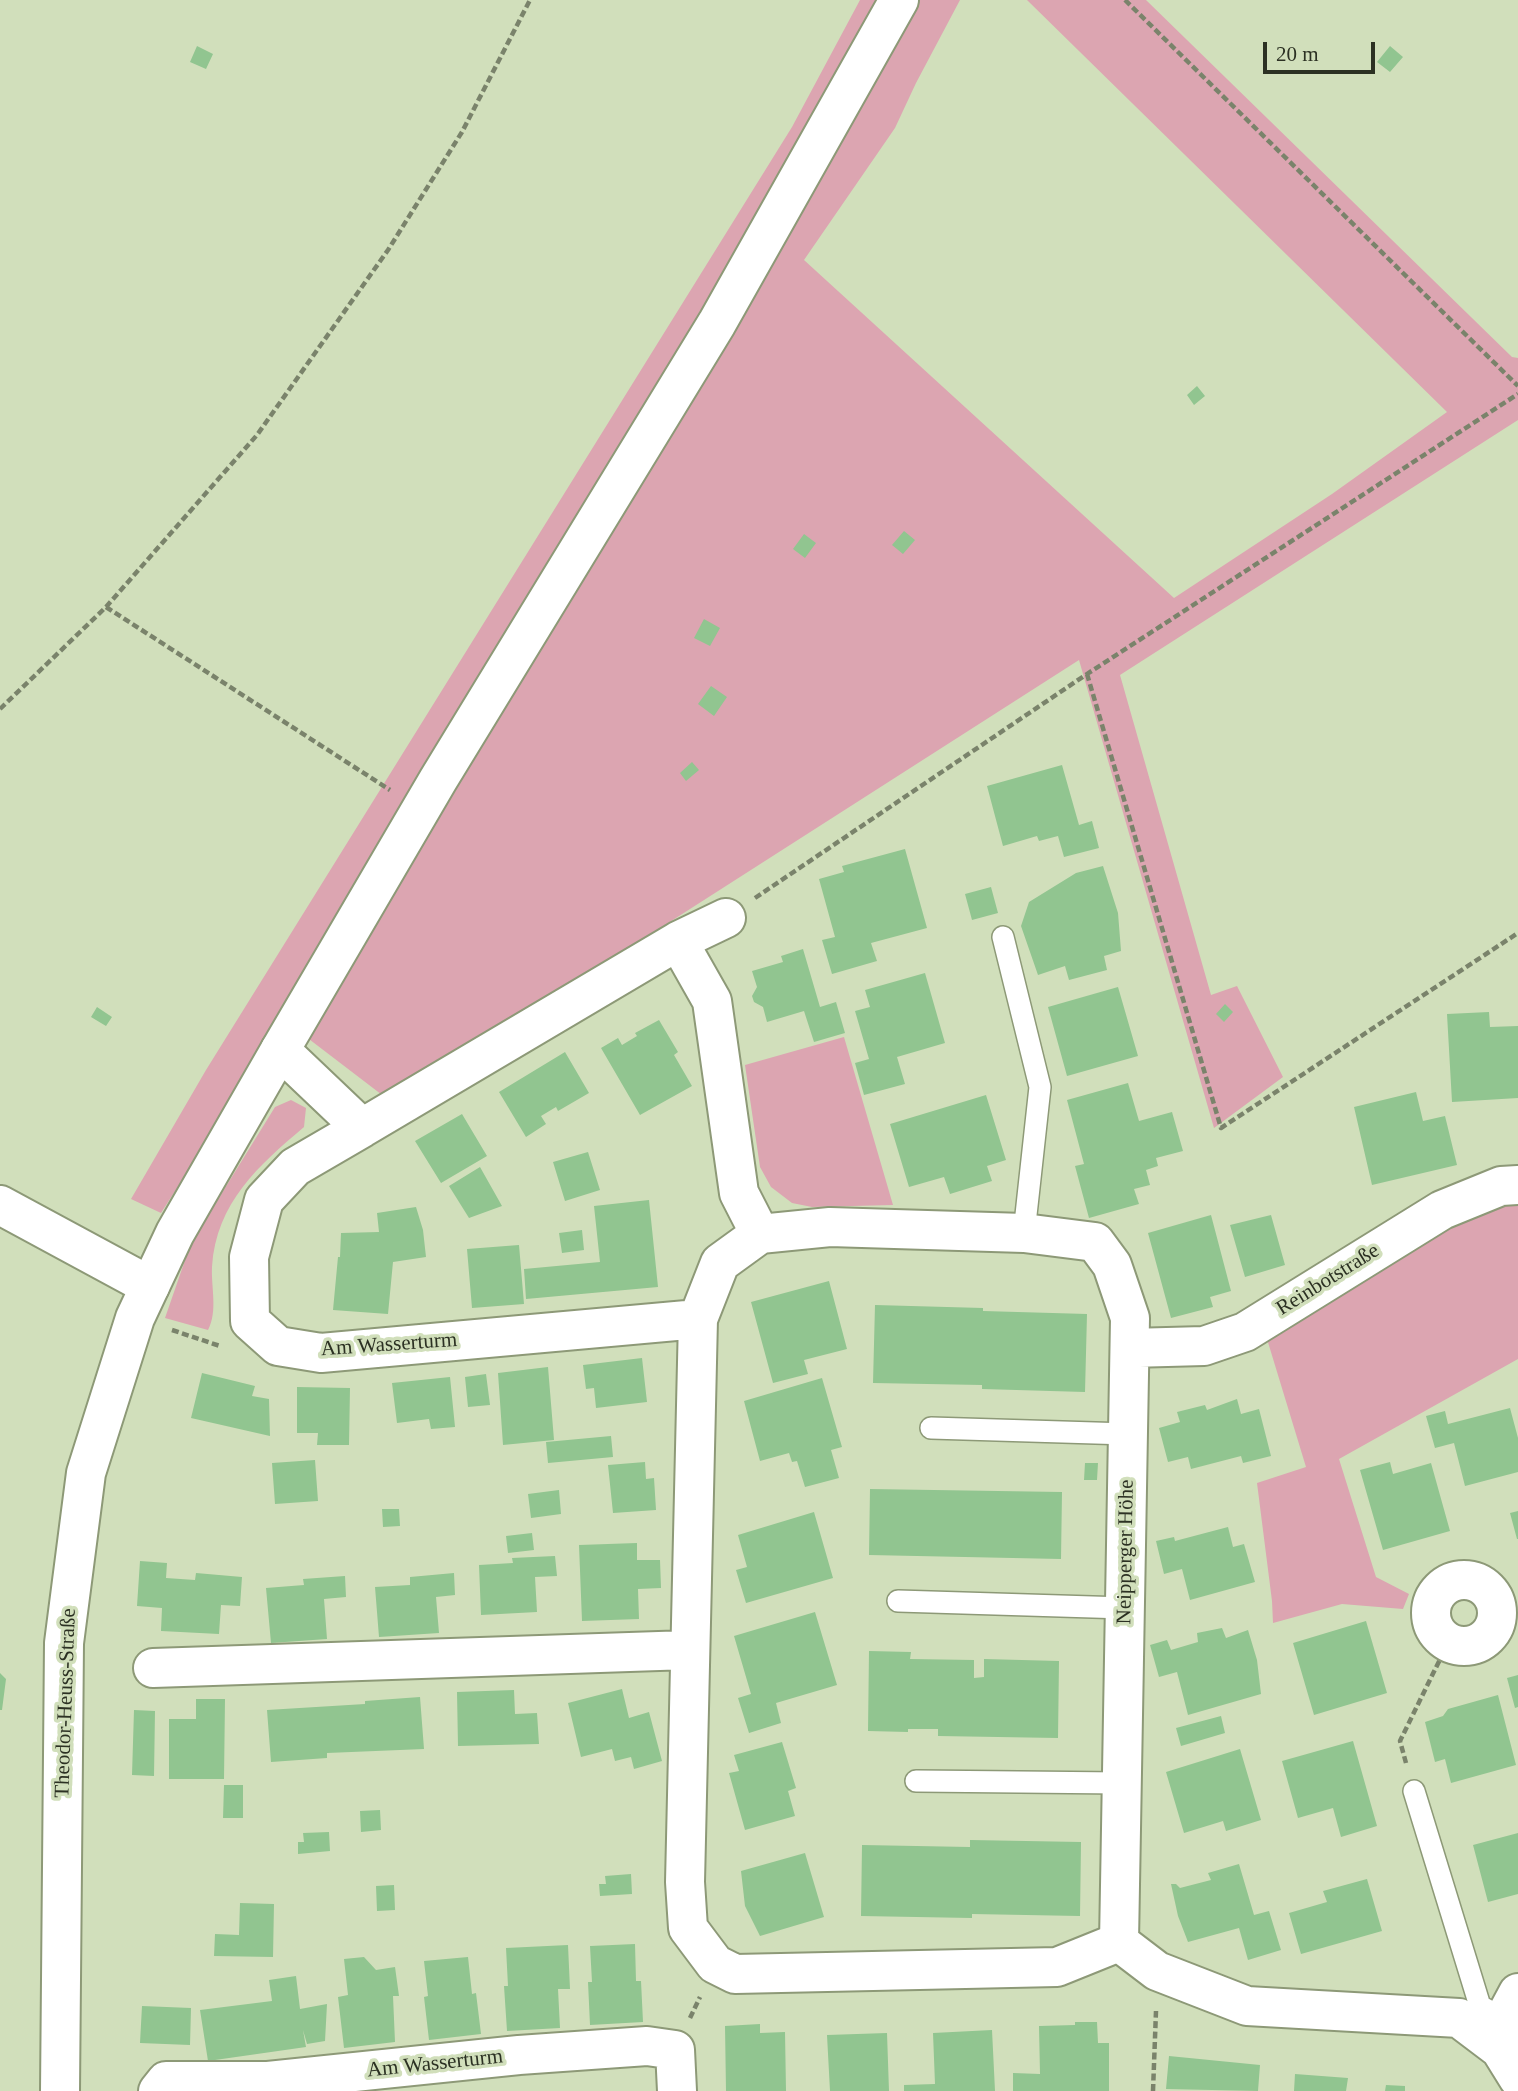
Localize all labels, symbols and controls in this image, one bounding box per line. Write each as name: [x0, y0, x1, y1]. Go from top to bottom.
scale bar: [1266, 28, 1378, 72]
text: 20 m: [1276, 42, 1319, 66]
street label: Reinbotstraße: [1272, 1238, 1384, 1322]
street label: Am Wasserturm: [320, 1328, 458, 1362]
street label: Neipperger Höhe: [1112, 1479, 1140, 1625]
street label: Theodor-Heuss-Straße: [50, 1608, 82, 1798]
street label: Am Wasserturm: [366, 2044, 504, 2084]

